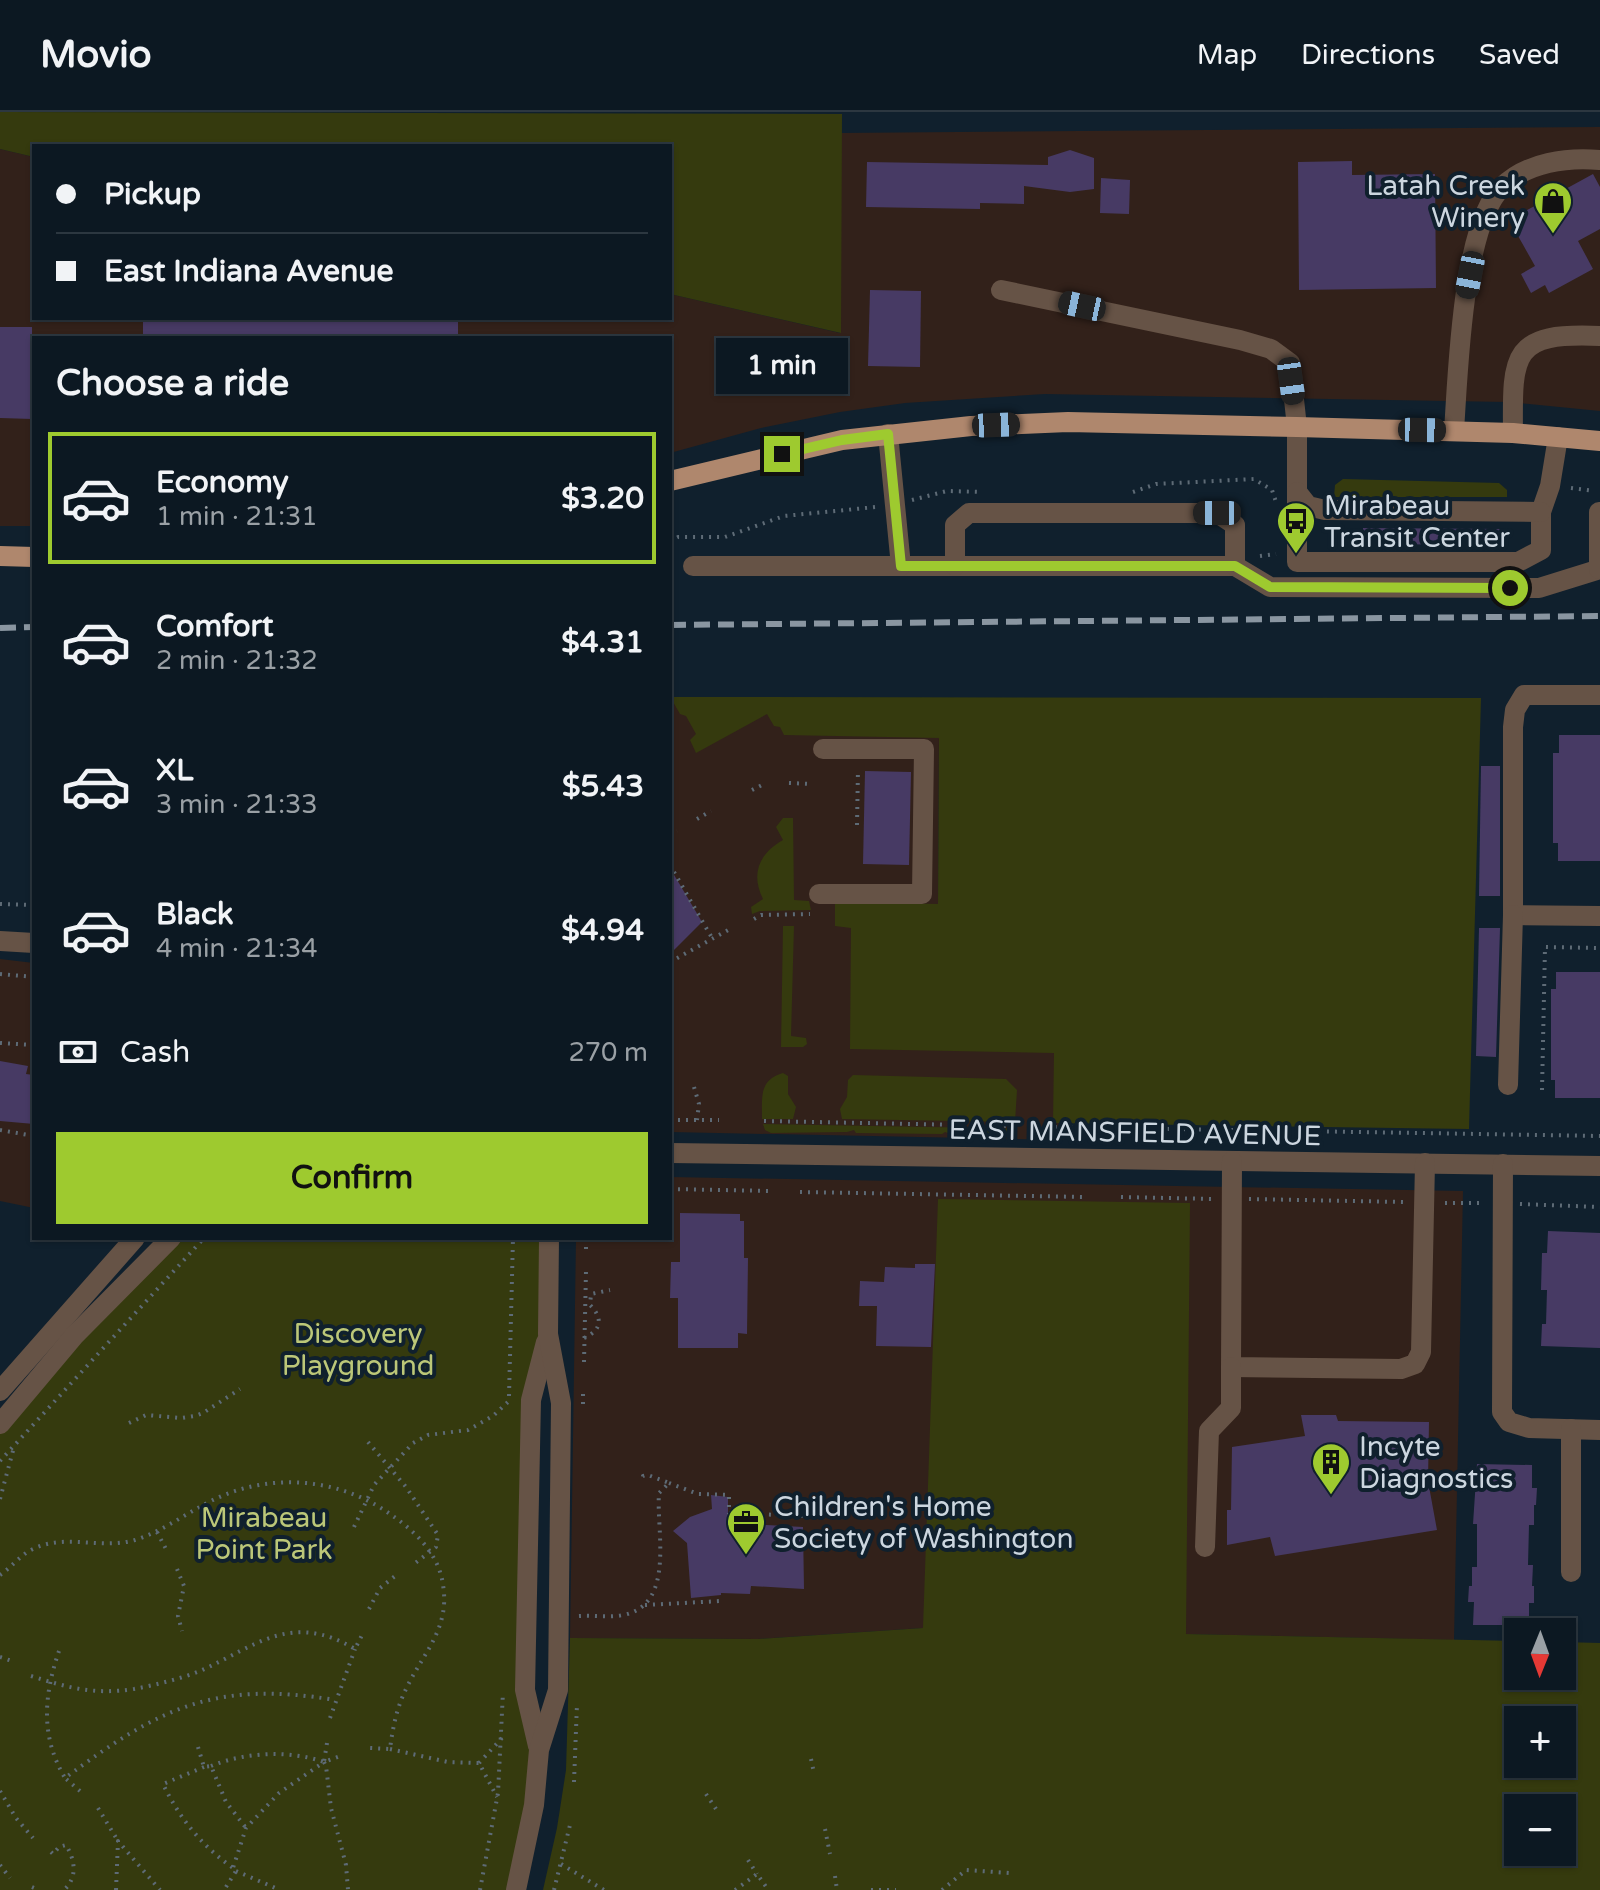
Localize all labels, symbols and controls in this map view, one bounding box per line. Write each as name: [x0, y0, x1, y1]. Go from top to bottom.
text: Movio: [40, 32, 152, 78]
text: Map: [1197, 38, 1257, 72]
text: Directions: [1301, 38, 1435, 72]
text: Saved: [1479, 38, 1560, 72]
place label: Latah Creek Winery: [1366, 169, 1525, 235]
text: Pickup: [104, 176, 201, 213]
shop icon: Latah Creek Winery: [1532, 180, 1574, 235]
car: [1454, 249, 1486, 301]
text: East Indiana Avenue: [104, 253, 393, 290]
car: [1056, 289, 1108, 323]
callout: 1 min: [716, 338, 848, 394]
text: 1 min: [747, 350, 817, 381]
car: [1276, 356, 1306, 406]
text: Choose a ride: [56, 362, 289, 405]
car: [972, 412, 1020, 438]
car: [1398, 418, 1446, 442]
route end: [764, 436, 800, 472]
icon: car: [60, 462, 132, 534]
text: Economy: [156, 464, 289, 501]
text: $3.20: [561, 480, 644, 517]
place label: Mirabeau Transit Center: [1324, 489, 1510, 555]
bus stop icon: Mirabeau Transit Center: [1275, 500, 1317, 555]
text: 1 min · 21:31: [156, 501, 318, 532]
car: [1193, 501, 1241, 525]
route start: [1492, 570, 1528, 606]
icon: car: [60, 606, 132, 678]
text: Comfort: [156, 608, 274, 645]
text: $4.31: [561, 624, 644, 661]
text: 2 min · 21:32: [156, 645, 318, 676]
icon: car: [60, 750, 132, 822]
text: XL: [156, 752, 193, 789]
text: $5.43: [562, 768, 644, 805]
text: 3 min · 21:33: [156, 789, 318, 820]
icon: car: [60, 894, 132, 966]
text: Black: [156, 896, 233, 933]
text: $4.94: [561, 912, 644, 949]
text: 4 min · 21:34: [156, 933, 318, 964]
icon: cash: [56, 1030, 100, 1074]
text: Cash: [120, 1034, 190, 1071]
text: 270 m: [568, 1037, 648, 1068]
street label: EAST MANSFIELD AVENUE: [948, 1113, 1322, 1153]
button: Confirm: [56, 1132, 648, 1224]
park label: Discovery Playground: [282, 1317, 434, 1383]
place label: Incyte Diagnostics: [1359, 1430, 1514, 1496]
building icon: Incyte Diagnostics: [1310, 1441, 1352, 1496]
place label: Children's Home Society of Washington: [774, 1490, 1073, 1556]
park label: Mirabeau Point Park: [196, 1501, 332, 1567]
office icon: Children's Home Society of Washington: [725, 1501, 767, 1556]
north arrow: [1504, 1618, 1576, 1690]
map controls: [1504, 1618, 1576, 1866]
button: +: [1504, 1706, 1576, 1778]
button: −: [1504, 1794, 1576, 1866]

